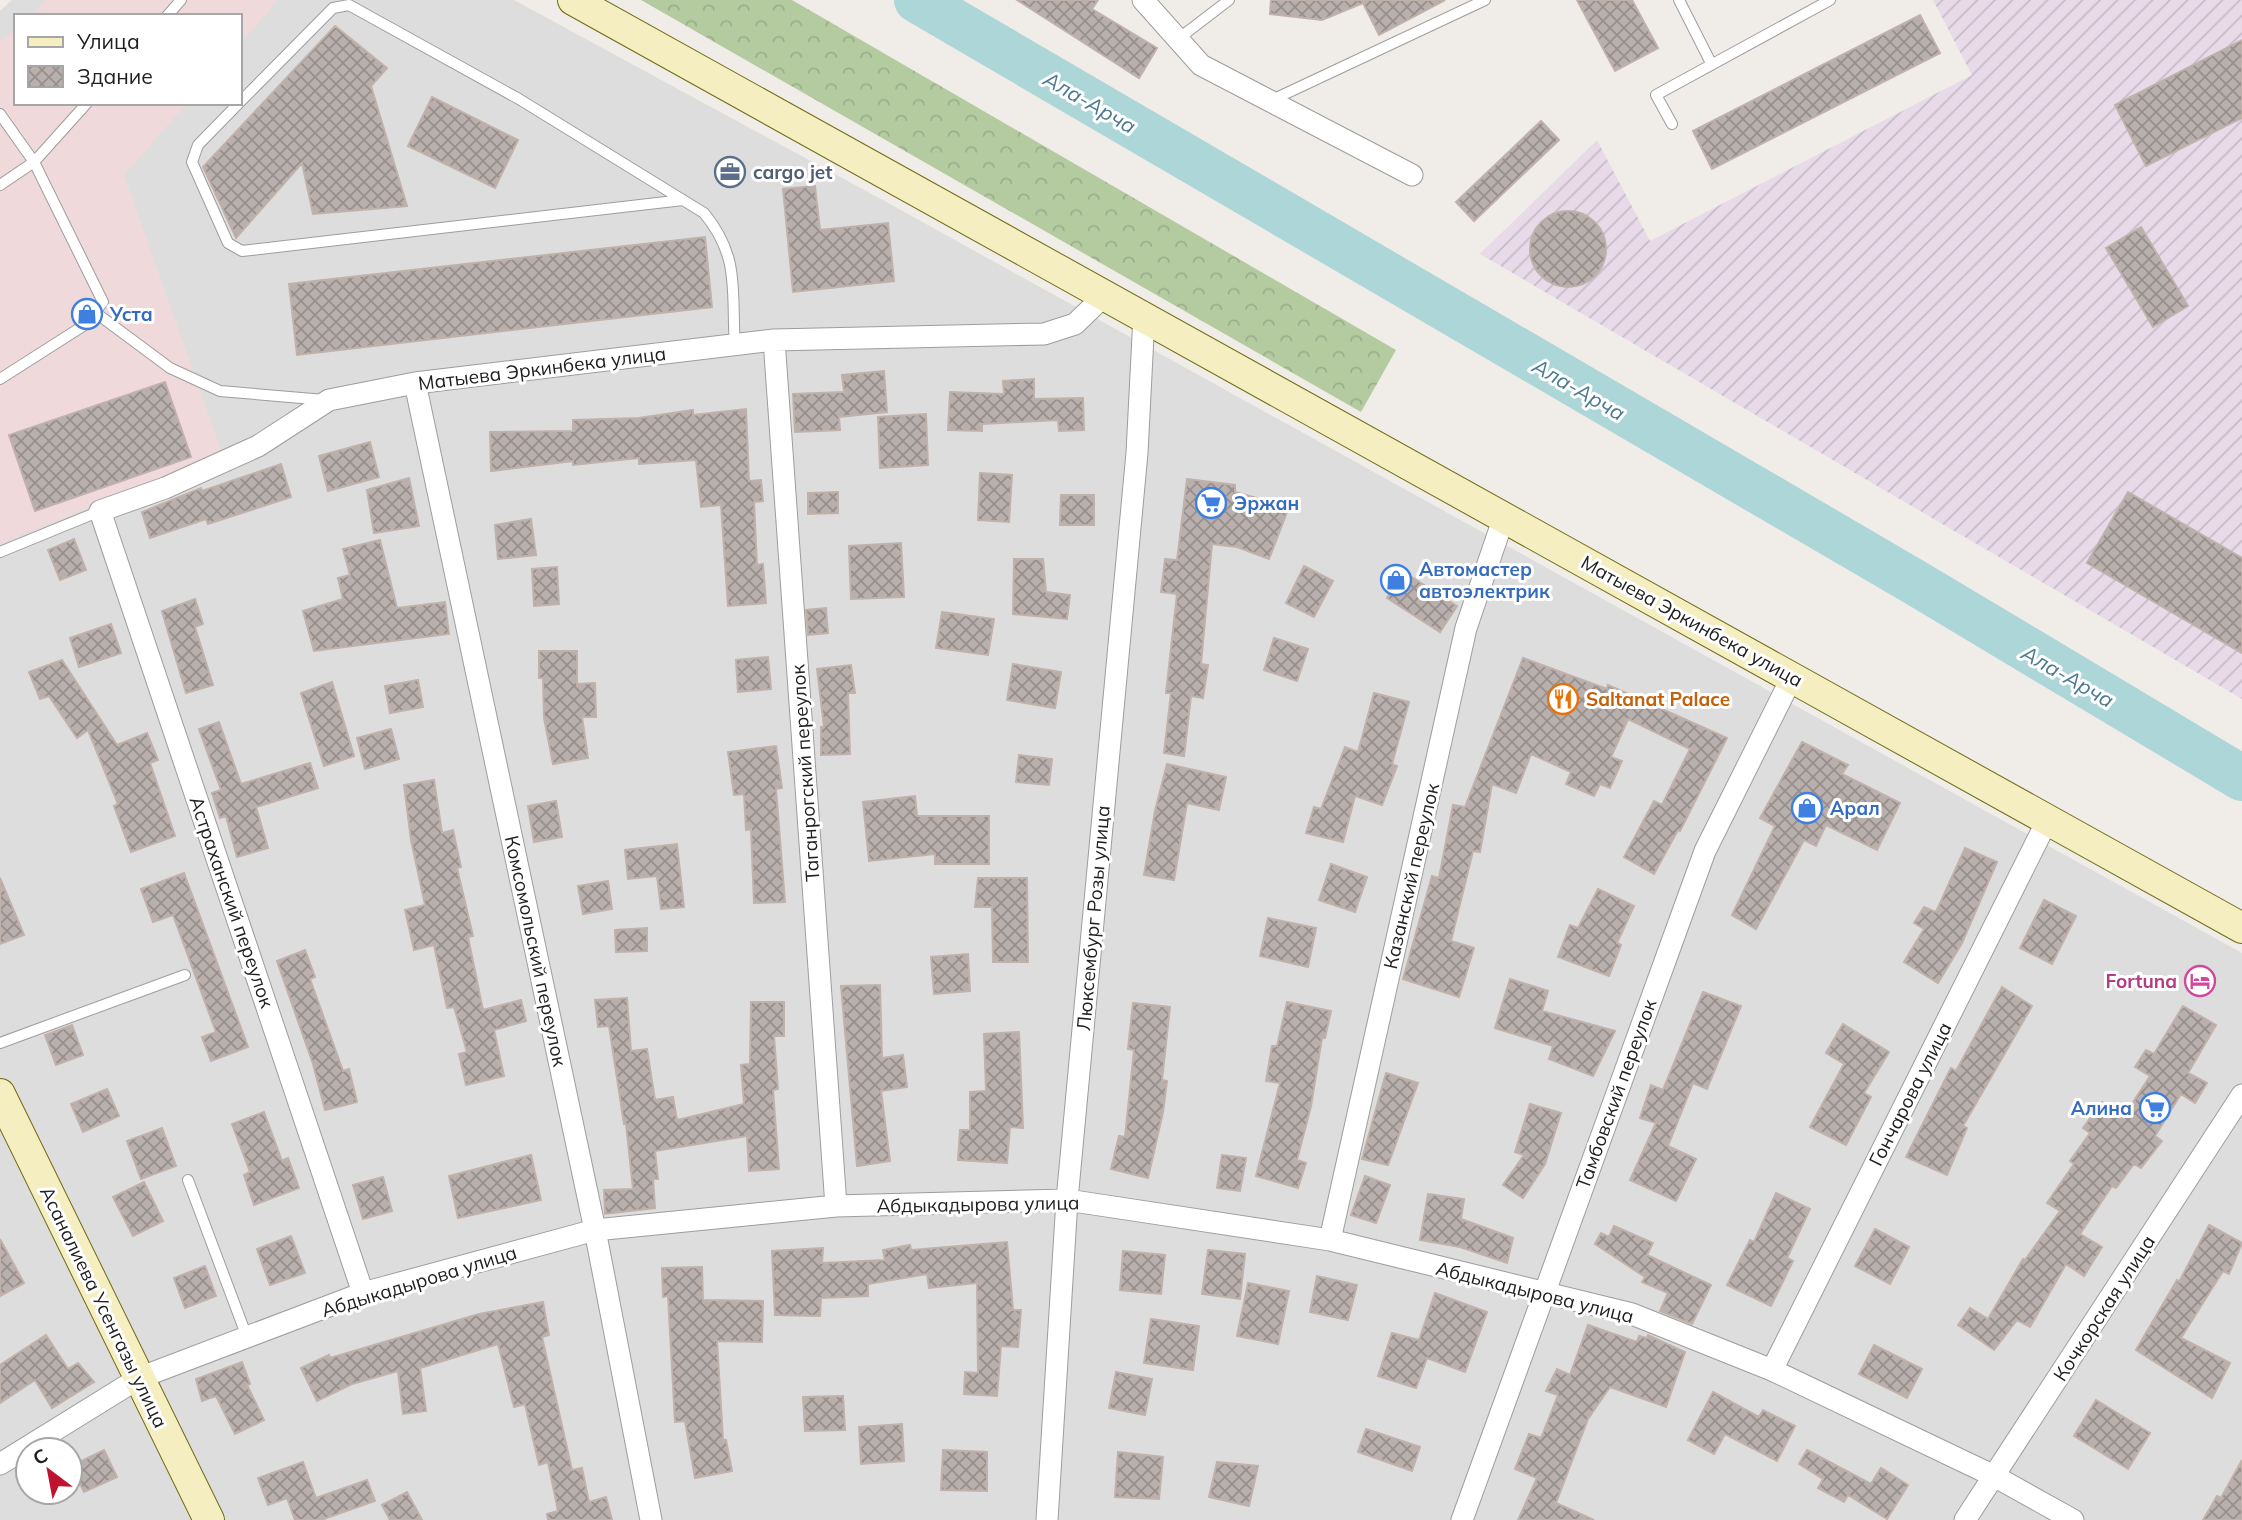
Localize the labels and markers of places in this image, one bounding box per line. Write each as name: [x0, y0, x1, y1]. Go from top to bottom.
office icon: cargo jet: [713, 155, 747, 189]
place label: cargo jet: [753, 160, 832, 184]
shop icon: Уста: [70, 297, 104, 331]
place label: Уста: [109, 302, 153, 326]
supermarket icon: Эржан: [1194, 486, 1228, 520]
place label: Эржан: [1234, 491, 1299, 515]
place label: Автомастер автоэлектрик: [1419, 557, 1550, 603]
shop icon: Автомастер автоэлектрик: [1379, 563, 1413, 597]
restaurant icon: Saltanat Palace: [1546, 682, 1580, 716]
place label: Saltanat Palace: [1586, 687, 1730, 711]
shop icon: Арал: [1790, 791, 1824, 825]
place label: Арал: [1830, 796, 1880, 820]
hotel icon: Fortuna: [2183, 964, 2217, 998]
place label: Fortuna: [2105, 969, 2177, 993]
supermarket icon: Алина: [2138, 1091, 2172, 1125]
place label: Алина: [2071, 1096, 2132, 1120]

